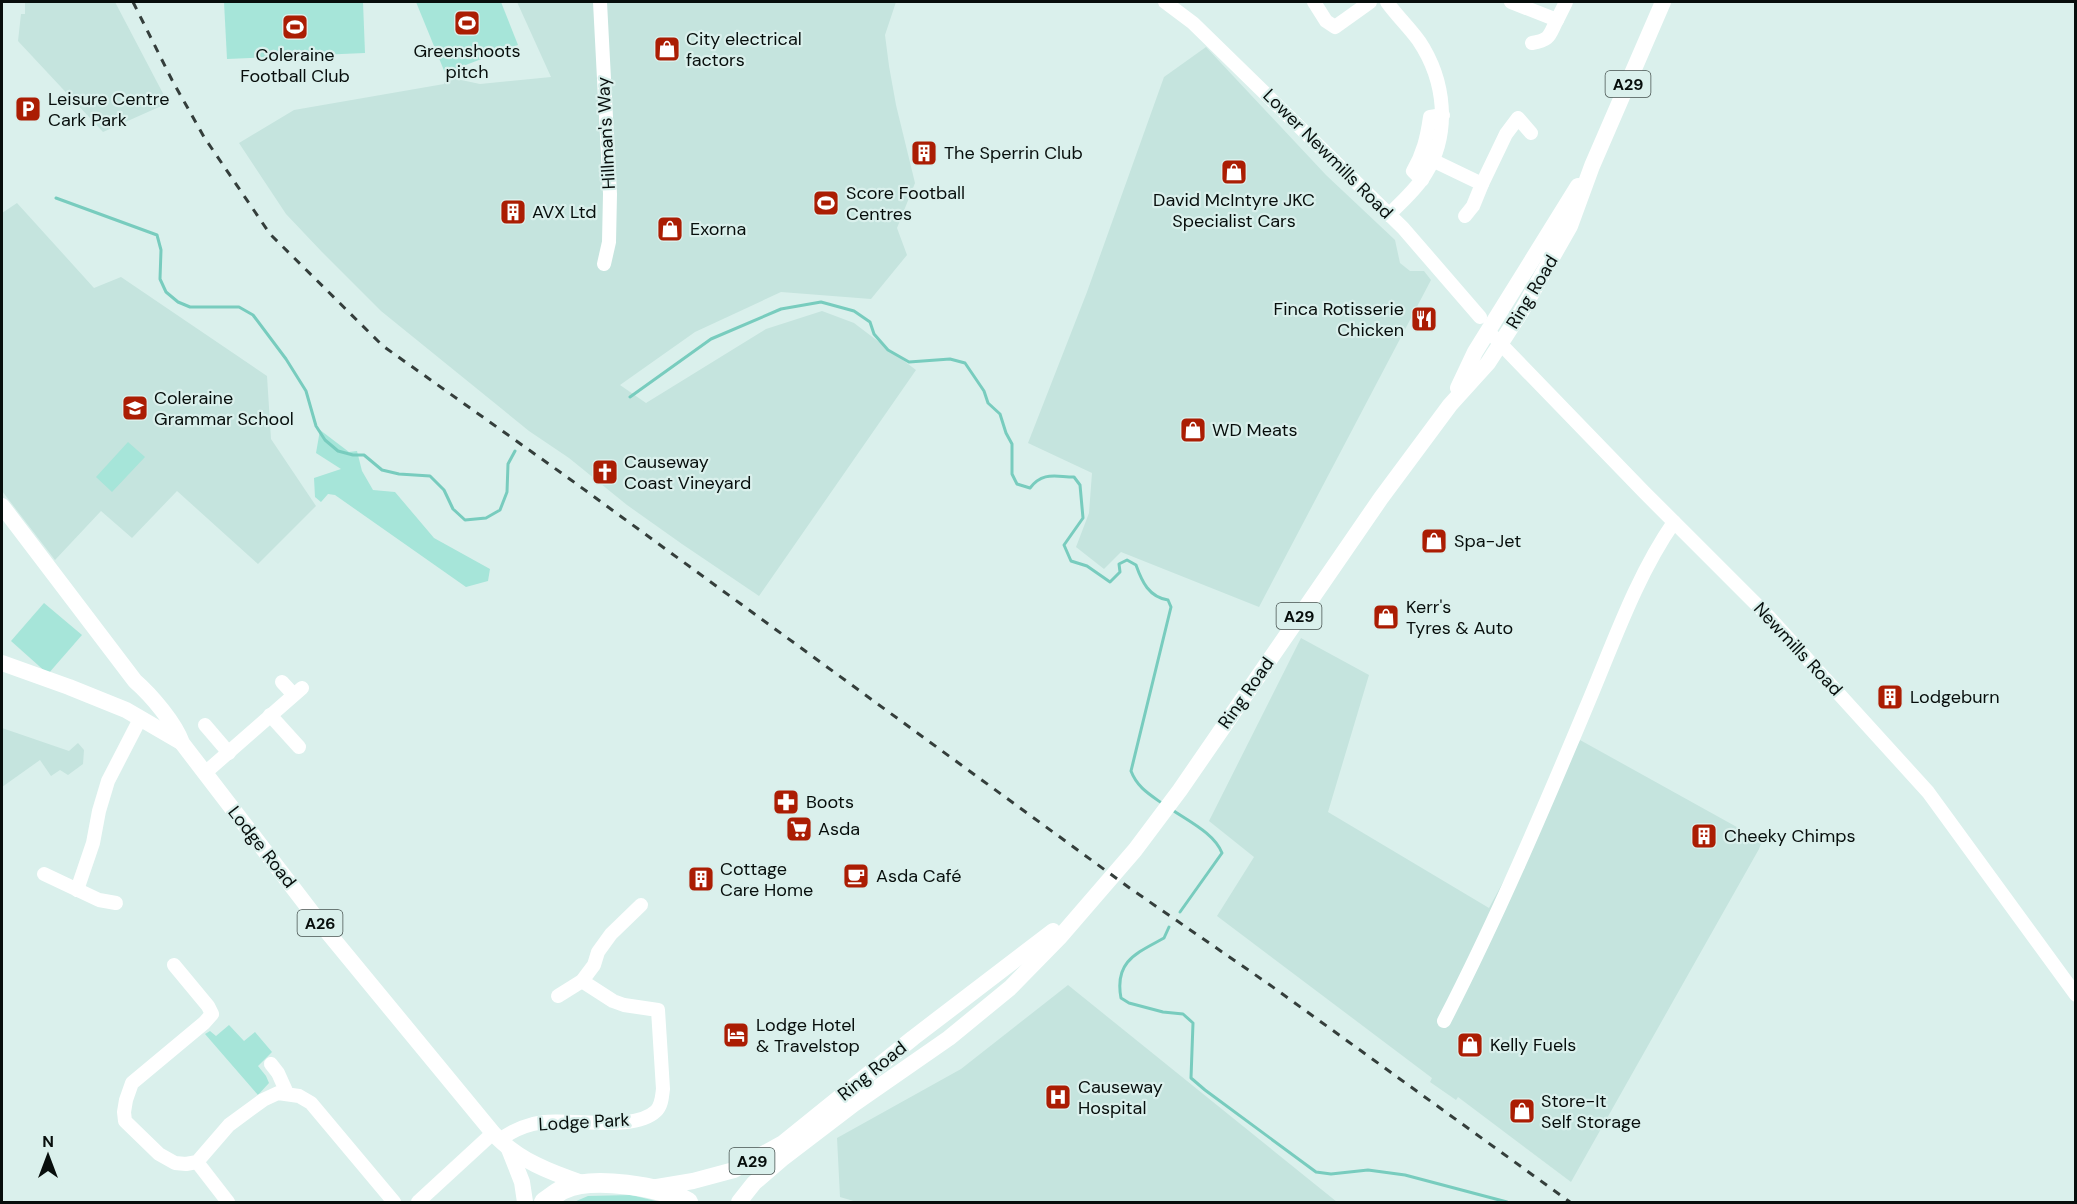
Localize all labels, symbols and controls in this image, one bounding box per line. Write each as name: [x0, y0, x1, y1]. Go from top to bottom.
sports icon: Greenshoots pitch: [452, 8, 482, 38]
sports icon: Coleraine Football Club: [280, 12, 310, 42]
place label: City electrical factors: [686, 27, 802, 72]
shop icon: City electrical factors: [652, 34, 682, 64]
place label: Greenshoots pitch: [413, 39, 521, 84]
place label: Coleraine Football Club: [240, 43, 350, 88]
road number: A29: [1606, 71, 1650, 97]
street label: Hillman's Way: [591, 76, 621, 190]
street label: Lower Newmills Road: [1258, 84, 1398, 224]
place label: Leisure Centre Cark Park: [48, 87, 169, 132]
parking icon: Leisure Centre Cark Park: [13, 94, 43, 124]
building icon: The Sperrin Club: [909, 138, 939, 168]
place label: The Sperrin Club: [944, 141, 1083, 165]
shop icon: David McIntyre JKC Specialist Cars: [1219, 157, 1249, 187]
place label: Score Football Centres: [846, 181, 965, 226]
sports icon: Score Football Centres: [811, 188, 841, 218]
place label: David McIntyre JKC Specialist Cars: [1153, 188, 1315, 233]
building icon: AVX Ltd: [498, 197, 528, 227]
place label: AVX Ltd: [532, 200, 597, 224]
shop icon: Exorna: [655, 214, 685, 244]
place label: Exorna: [690, 217, 746, 241]
street label: Ring Road: [1501, 251, 1563, 333]
place label: Finca Rotisserie Chicken: [1274, 297, 1404, 342]
restaurant icon: Finca Rotisserie Chicken: [1409, 304, 1439, 334]
place label: Coleraine Grammar School: [154, 386, 294, 431]
school or university icon: Coleraine Grammar School: [120, 393, 150, 423]
shop icon: WD Meats: [1178, 415, 1208, 445]
place label: WD Meats: [1212, 418, 1298, 442]
place label: Causeway Coast Vineyard: [624, 450, 751, 495]
church icon: Causeway Coast Vineyard: [590, 457, 620, 487]
shop icon: Spa-Jet: [1419, 526, 1449, 556]
place label: Spa-Jet: [1454, 529, 1521, 553]
place label: Kerr's Tyres & Auto: [1406, 595, 1513, 640]
street label: Newmills Road: [1748, 597, 1848, 701]
shop icon: Kerr's Tyres & Auto: [1371, 602, 1401, 632]
road number: A29: [1276, 603, 1322, 629]
street label: Ring Road: [1213, 652, 1279, 734]
building icon: Lodgeburn: [1875, 682, 1905, 712]
place label: Lodgeburn: [1910, 685, 2000, 709]
pharmacy icon: Boots: [771, 787, 801, 817]
place label: Boots: [806, 790, 854, 814]
street label: Lodge Road: [222, 801, 302, 893]
supermarket icon: Asda: [784, 814, 814, 844]
place label: Asda: [818, 817, 860, 841]
building icon: Cheeky Chimps: [1689, 821, 1719, 851]
place label: Cheeky Chimps: [1724, 824, 1856, 848]
place label: Cottage Care Home: [720, 857, 813, 902]
cafe icon: Asda Café: [841, 861, 871, 891]
building icon: Cottage Care Home: [686, 864, 716, 894]
place label: Asda Café: [876, 864, 962, 888]
road number: A26: [298, 910, 342, 936]
place label: Lodge Hotel & Travelstop: [756, 1013, 860, 1058]
hotel icon: Lodge Hotel & Travelstop: [721, 1020, 751, 1050]
shop icon: Kelly Fuels: [1455, 1030, 1485, 1060]
place label: Kelly Fuels: [1490, 1033, 1576, 1057]
street label: Ring Road: [833, 1036, 911, 1106]
place label: Causeway Hospital: [1078, 1075, 1163, 1120]
hospital icon: Causeway Hospital: [1043, 1082, 1073, 1112]
place label: Store-It Self Storage: [1541, 1089, 1641, 1134]
shop icon: Store-It Self Storage: [1507, 1096, 1537, 1126]
street label: Lodge Park: [538, 1108, 630, 1136]
north arrow: [18, 1126, 78, 1186]
text: N: [42, 1131, 54, 1152]
road number: A29: [730, 1148, 774, 1174]

